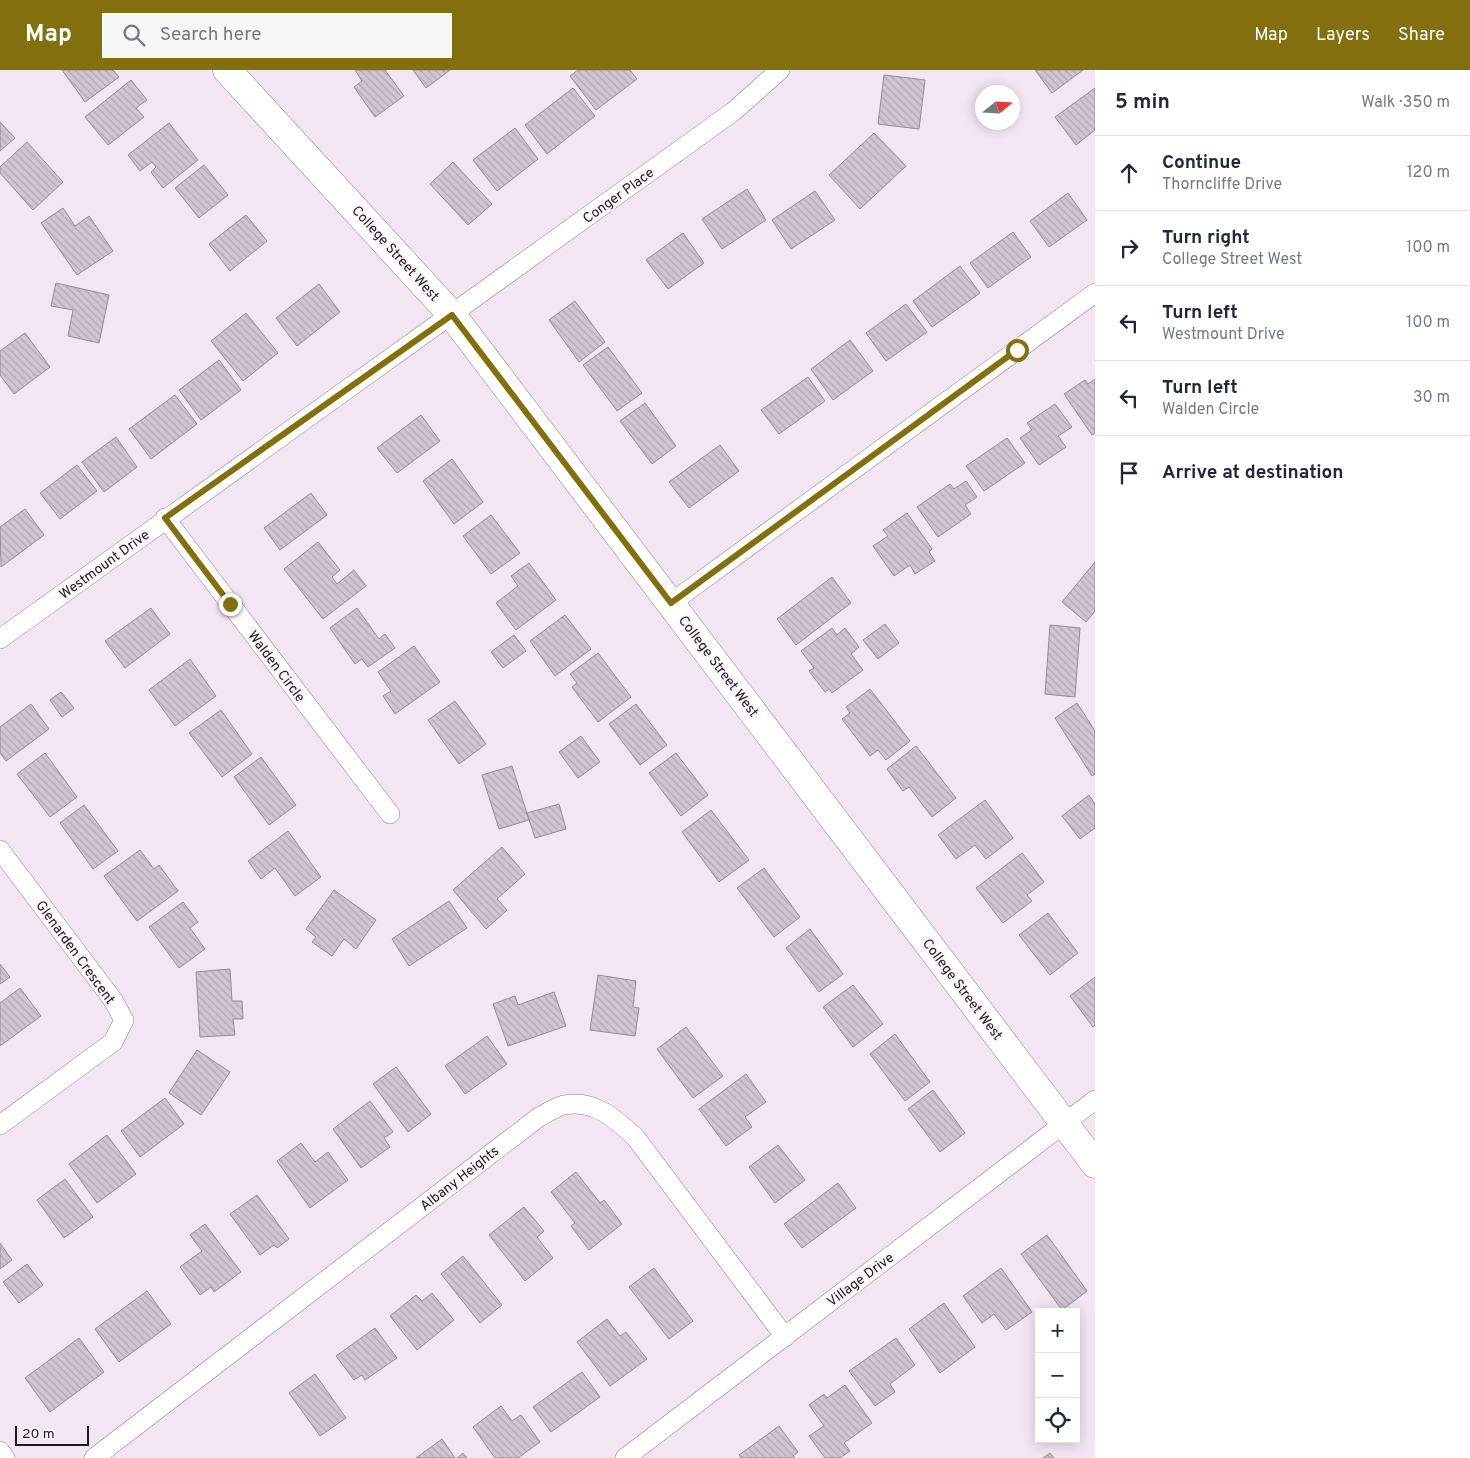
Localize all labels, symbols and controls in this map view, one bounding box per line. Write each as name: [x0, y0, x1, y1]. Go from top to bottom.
search box: [102, 13, 452, 58]
text: Map: [25, 20, 72, 50]
icon: search: [120, 21, 148, 49]
text: Search here: [160, 23, 261, 47]
text: Map: [1254, 24, 1288, 47]
text: Layers: [1316, 24, 1370, 47]
text: Share: [1398, 24, 1445, 47]
north arrow: [975, 85, 1020, 130]
text: 5 min: [1115, 89, 1170, 116]
text: Walk · 350 m: [1361, 93, 1450, 113]
text: Continue: [1162, 151, 1241, 175]
icon: ahead: [1115, 159, 1143, 187]
text: 120 m: [1407, 163, 1450, 183]
street label: Conger Place: [580, 165, 658, 228]
text: Thorncliffe Drive: [1162, 175, 1282, 195]
street label: College Street West: [347, 203, 442, 305]
text: Turn right: [1162, 226, 1250, 250]
icon: right: [1115, 234, 1143, 262]
text: 100 m: [1406, 238, 1450, 258]
text: College Street West: [1162, 250, 1302, 270]
text: Turn left: [1162, 301, 1238, 325]
icon: left: [1115, 309, 1143, 337]
text: 100 m: [1406, 313, 1450, 333]
text: Westmount Drive: [1162, 325, 1285, 345]
route start: [1006, 339, 1029, 362]
text: Turn left: [1162, 376, 1238, 400]
icon: left: [1115, 384, 1143, 412]
text: 30 m: [1413, 388, 1450, 408]
text: Walden Circle: [1162, 400, 1259, 420]
icon: arrive: [1115, 459, 1143, 487]
text: Arrive at destination: [1162, 461, 1343, 485]
street label: Westmount Drive: [56, 527, 153, 604]
route end: [219, 593, 242, 616]
street label: College Street West: [674, 613, 762, 721]
street label: Walden Circle: [243, 628, 308, 706]
street label: Glenarden Crescent: [31, 898, 118, 1008]
street label: College Street West: [918, 936, 1006, 1044]
street label: Albany Heights: [417, 1143, 503, 1215]
street label: Village Drive: [824, 1250, 898, 1311]
map controls: [1035, 1308, 1080, 1443]
button: +: [1035, 1308, 1080, 1353]
button: −: [1035, 1353, 1080, 1398]
button: locate: [1035, 1398, 1080, 1443]
scale bar: [15, 1423, 89, 1446]
text: 20 m: [22, 1426, 55, 1443]

